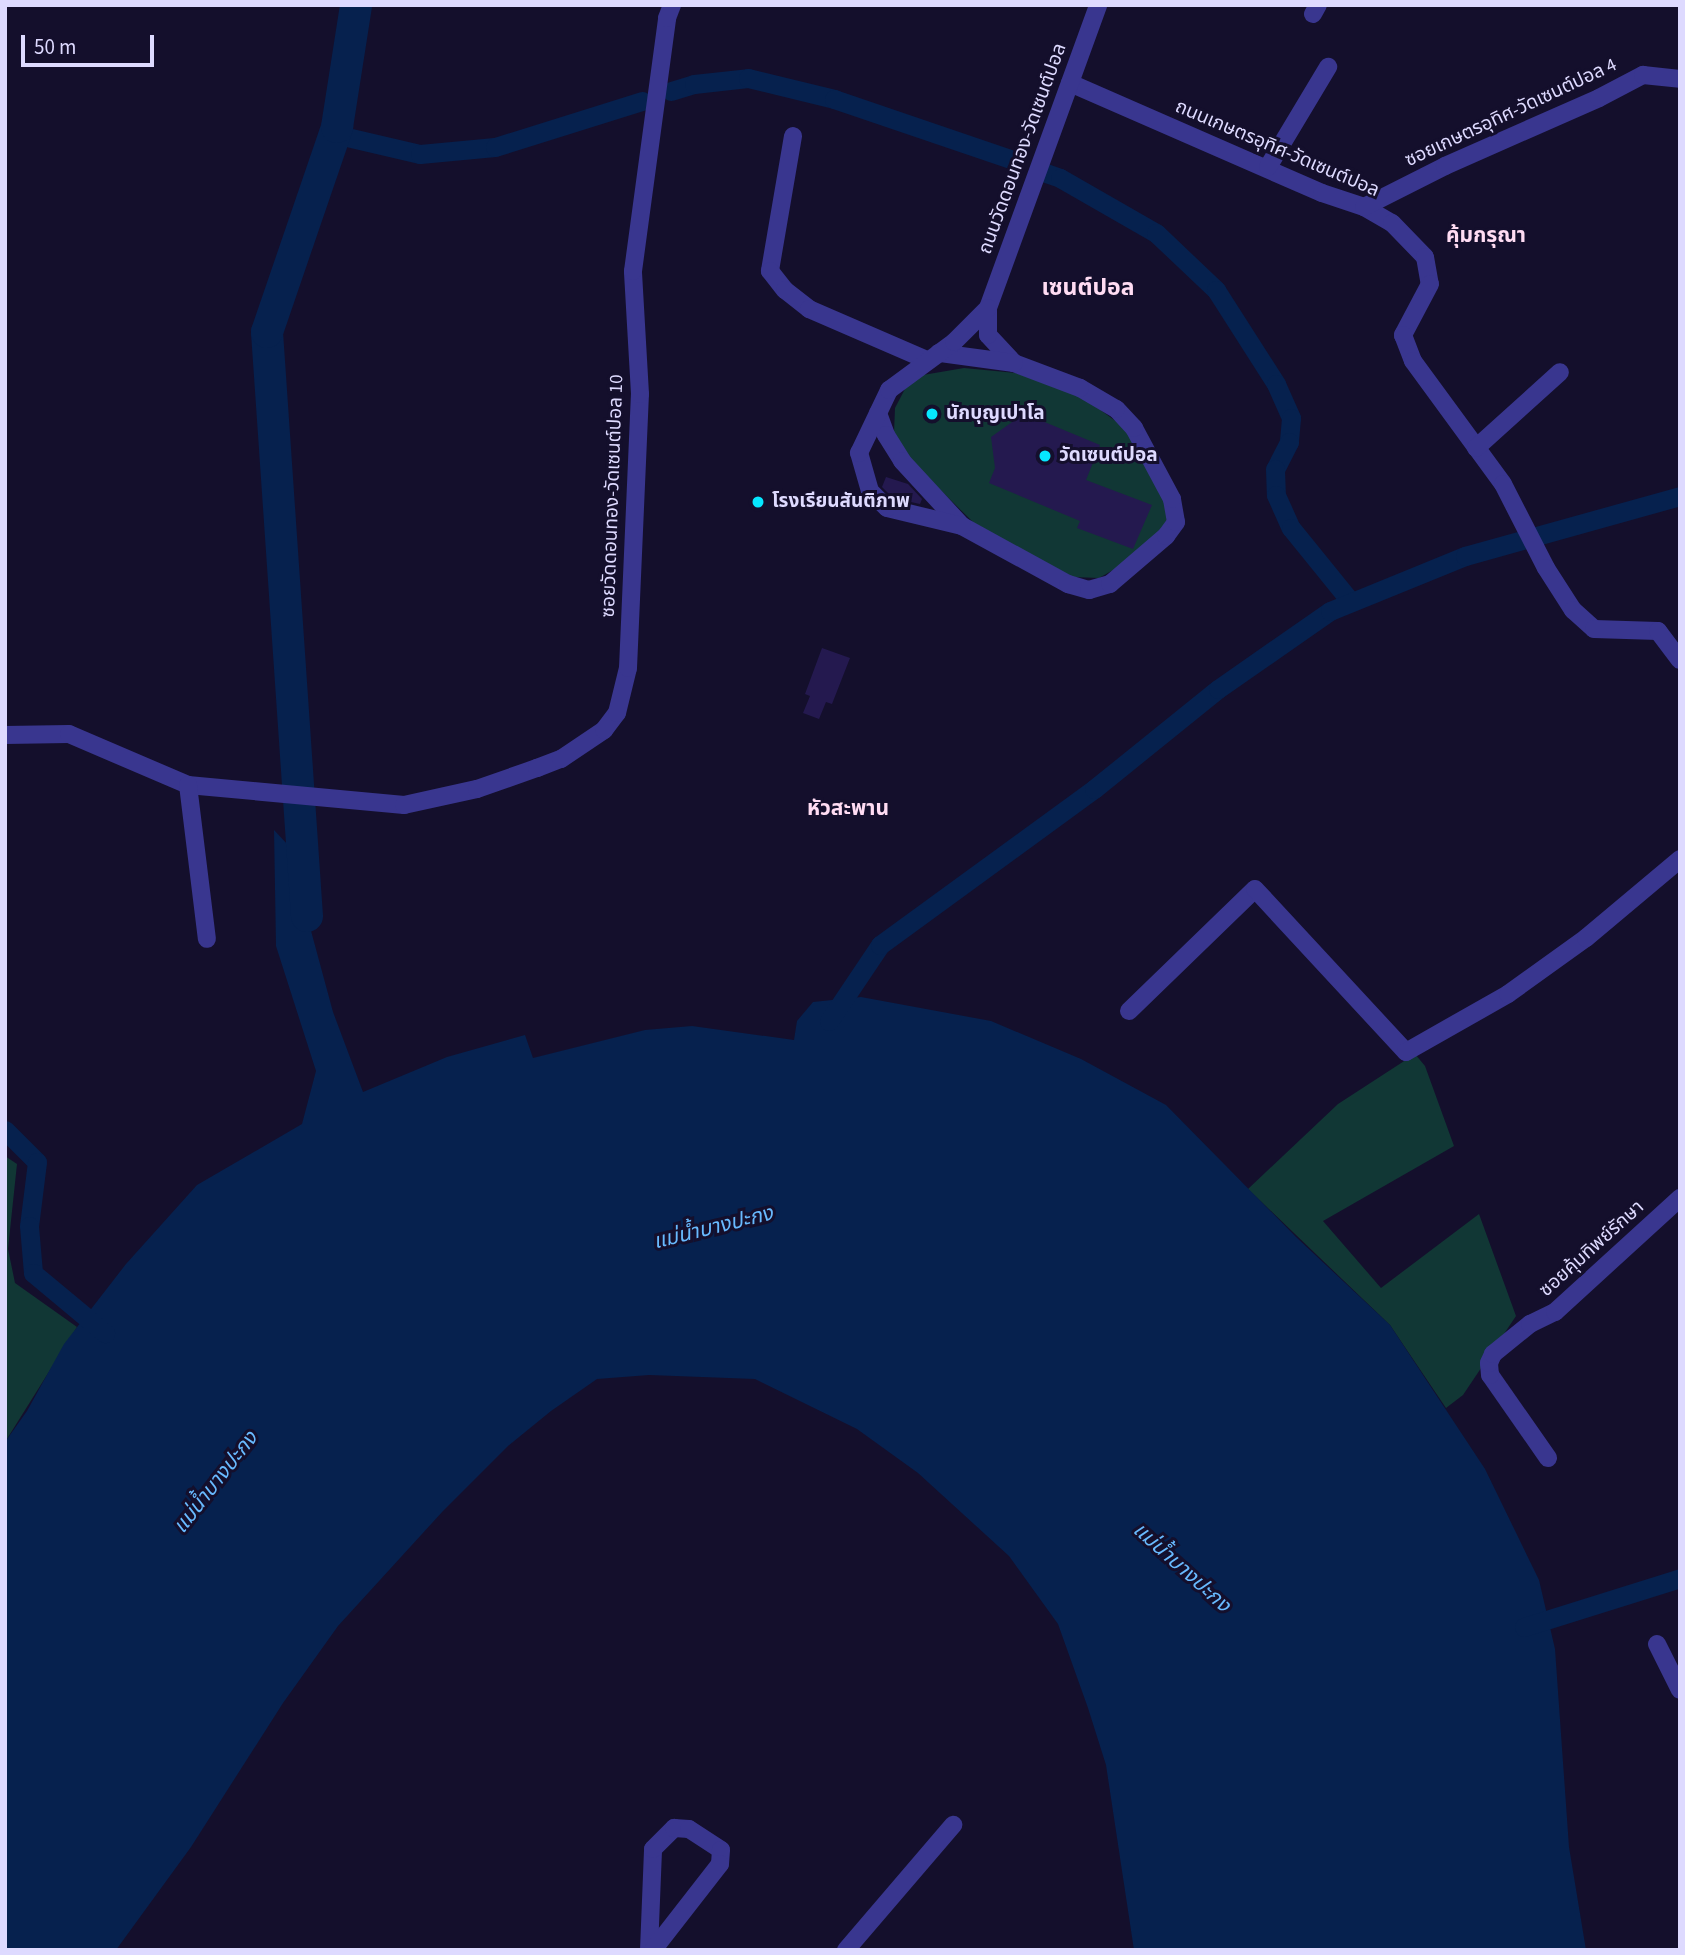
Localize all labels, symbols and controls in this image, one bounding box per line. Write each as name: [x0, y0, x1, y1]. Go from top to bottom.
scale bar: [24, 21, 158, 65]
text: 50 m: [34, 32, 76, 62]
street label: ถนนวัดดอนทอง-วัดเซนต์ปอล: [974, 41, 1072, 257]
street label: ซอยเกษตรอุทิศ-วัดเซนต์ปอล 4: [1402, 54, 1620, 172]
street label: ถนนเกษตรอุทิศ-วัดเซนต์ปอล: [1171, 96, 1383, 202]
district label: คุ้มกรุณา: [1446, 222, 1526, 248]
district label: เซนต์ปอล: [1042, 274, 1134, 302]
street label: ซอยวัดดอนทอง-วัดเซนต์ปอล 10: [597, 374, 629, 618]
place label: นักบุญเปาโล: [946, 403, 1045, 425]
marker: นักบุญเปาโล: [924, 406, 940, 422]
place label: วัดเซนต์ปอล: [1059, 445, 1158, 467]
marker: วัดเซนต์ปอล: [1037, 448, 1053, 464]
place label: โรงเรียนสันติภาพ: [772, 491, 910, 513]
marker: โรงเรียนสันติภาพ: [750, 494, 766, 510]
district label: หัวสะพาน: [807, 795, 889, 821]
street label: ซอยคุ้มทิพย์รักษา: [1535, 1196, 1649, 1302]
water label: แม่น้ำบางปะกง: [651, 1200, 775, 1254]
water label: แม่น้ำบางปะกง: [167, 1426, 263, 1538]
water label: แม่น้ำบางปะกง: [1128, 1517, 1236, 1617]

